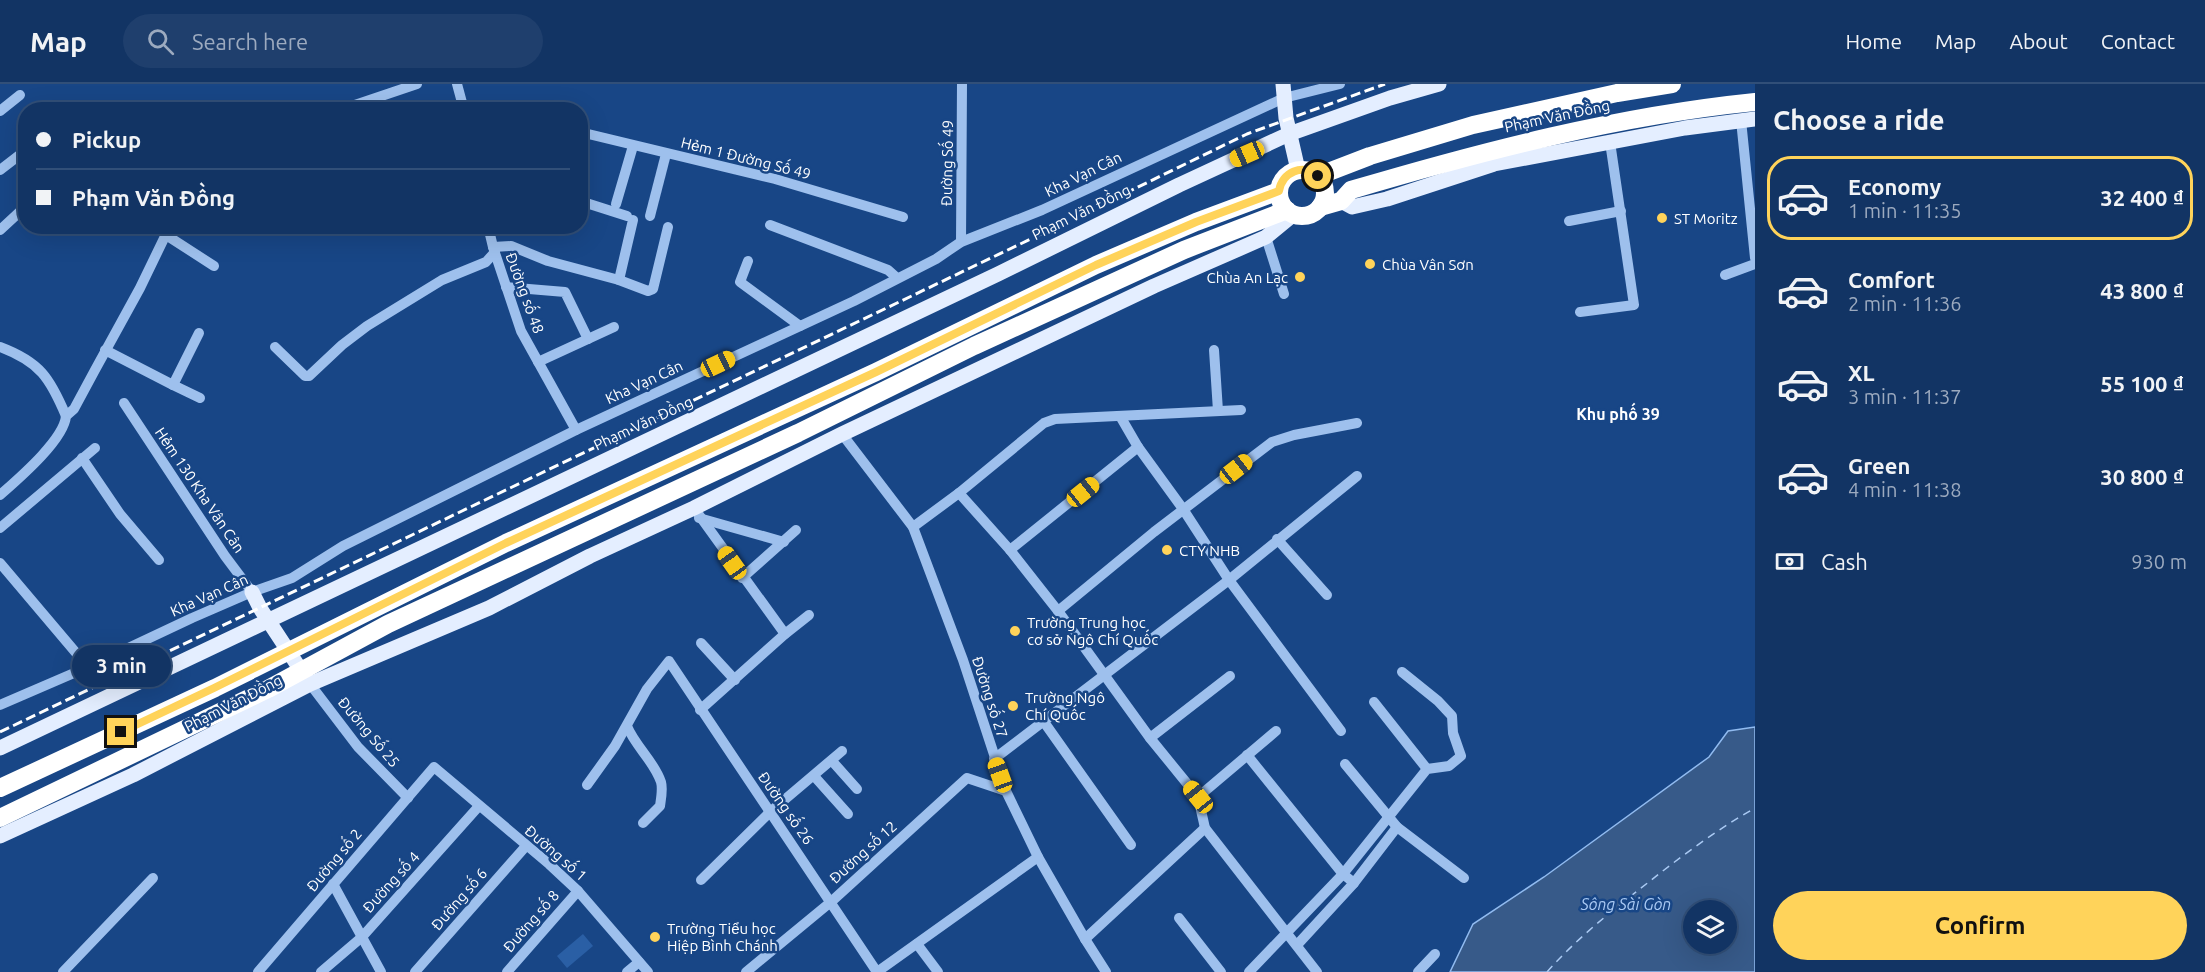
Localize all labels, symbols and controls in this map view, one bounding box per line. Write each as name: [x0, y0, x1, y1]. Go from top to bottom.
search box: [123, 14, 543, 68]
icon: search: [144, 25, 177, 58]
text: Map: [30, 26, 87, 57]
text: Search here: [192, 29, 308, 54]
text: Home: [1845, 29, 1902, 53]
text: Map: [1935, 29, 1976, 53]
text: About: [2009, 29, 2068, 53]
text: Contact: [2101, 29, 2175, 53]
street label: Phạm Văn Đồng: [1502, 95, 1611, 135]
text: Choose a ride: [1773, 105, 1945, 135]
street label: Đường Số 49: [936, 120, 956, 206]
text: Pickup: [72, 127, 141, 152]
street label: Hẻm 1 Đường Số 49: [679, 132, 813, 182]
car: [1227, 138, 1267, 170]
street label: Kha Vạn Cân: [1042, 148, 1124, 200]
route start: [1304, 162, 1331, 189]
icon: car: [1776, 171, 1830, 225]
text: Economy: [1848, 174, 1941, 199]
street label: Phạm Văn Đồng: [1028, 179, 1133, 243]
text: Phạm Văn Đồng: [72, 185, 235, 210]
text: 32 400 ₫: [2100, 185, 2184, 210]
text: 1 min · 11:35: [1848, 199, 1962, 222]
place label: ST Moritz: [1674, 210, 1738, 227]
marker: ST Moritz: [1655, 211, 1669, 225]
street label: Đường số 48: [503, 250, 549, 336]
place label: Chùa Vân Sơn: [1382, 256, 1474, 273]
marker: Chùa Vân Sơn: [1363, 257, 1377, 271]
icon: car: [1776, 264, 1830, 318]
text: Comfort: [1848, 267, 1935, 292]
place label: Chùa An Lạc: [1206, 269, 1288, 286]
marker: Chùa An Lạc: [1293, 270, 1307, 284]
text: 43 800 ₫: [2100, 278, 2184, 303]
text: 2 min · 11:36: [1848, 292, 1962, 315]
car: [698, 348, 738, 380]
street label: Kha Vạn Cân: [603, 357, 685, 407]
icon: car: [1776, 357, 1830, 411]
text: XL: [1848, 360, 1875, 385]
text: 55 100 ₫: [2100, 371, 2184, 396]
text: 3 min · 11:37: [1848, 385, 1962, 408]
street label: Phạm Văn Đồng: [590, 391, 695, 453]
district label: Khu phố 39: [1576, 402, 1660, 423]
street label: Hẻm 130 Kha Vân Cân: [152, 424, 248, 556]
icon: car: [1776, 450, 1830, 504]
car: [1216, 451, 1256, 487]
text: Green: [1848, 453, 1910, 478]
text: 30 800 ₫: [2100, 464, 2184, 489]
car: [1063, 474, 1103, 510]
text: 4 min · 11:38: [1848, 478, 1962, 501]
place label: CTY NHB: [1179, 542, 1240, 559]
car: [714, 543, 750, 583]
marker: CTY NHB: [1160, 543, 1174, 557]
icon: cash: [1773, 545, 1806, 578]
text: Cash: [1821, 549, 1868, 574]
text: 930 m: [2131, 550, 2187, 573]
street label: Kha Vạn Cân: [167, 570, 251, 620]
place label: Trường Trung học cơ sở Ngô Chí Quốc: [1027, 614, 1158, 648]
marker: Trường Trung học cơ sở Ngô Chí Quốc: [1008, 624, 1022, 638]
callout: 3 min: [72, 645, 170, 687]
text: 3 min: [96, 654, 147, 677]
street label: Đường số 27: [969, 654, 1013, 740]
street label: Phạm Văn Đồng: [181, 670, 285, 735]
place label: Trường Ngô Chí Quốc: [1025, 689, 1105, 723]
street label: Đường Số 25: [335, 692, 404, 770]
marker: Trường Ngô Chí Quốc: [1006, 699, 1020, 713]
route end: [107, 718, 134, 745]
car: [985, 755, 1015, 795]
street label: Đường số 26: [755, 767, 819, 848]
car: [1180, 777, 1216, 817]
street label: Đường số 12: [825, 816, 900, 887]
street label: Đường số 1: [522, 820, 591, 884]
street label: Đường số 2: [302, 824, 365, 895]
street label: Đường số 4: [358, 847, 423, 916]
street label: Đường số 6: [426, 864, 490, 933]
street label: Đường số 8: [498, 886, 562, 955]
button: Confirm: [1773, 891, 2187, 960]
water label: Sông Sài Gòn: [1580, 895, 1671, 913]
map controls: [1683, 900, 1737, 954]
button: layers: [1683, 900, 1737, 954]
place label: Trường Tiểu học Hiệp Bình Chánh: [667, 920, 778, 954]
marker: Trường Tiểu học Hiệp Bình Chánh: [648, 930, 662, 944]

